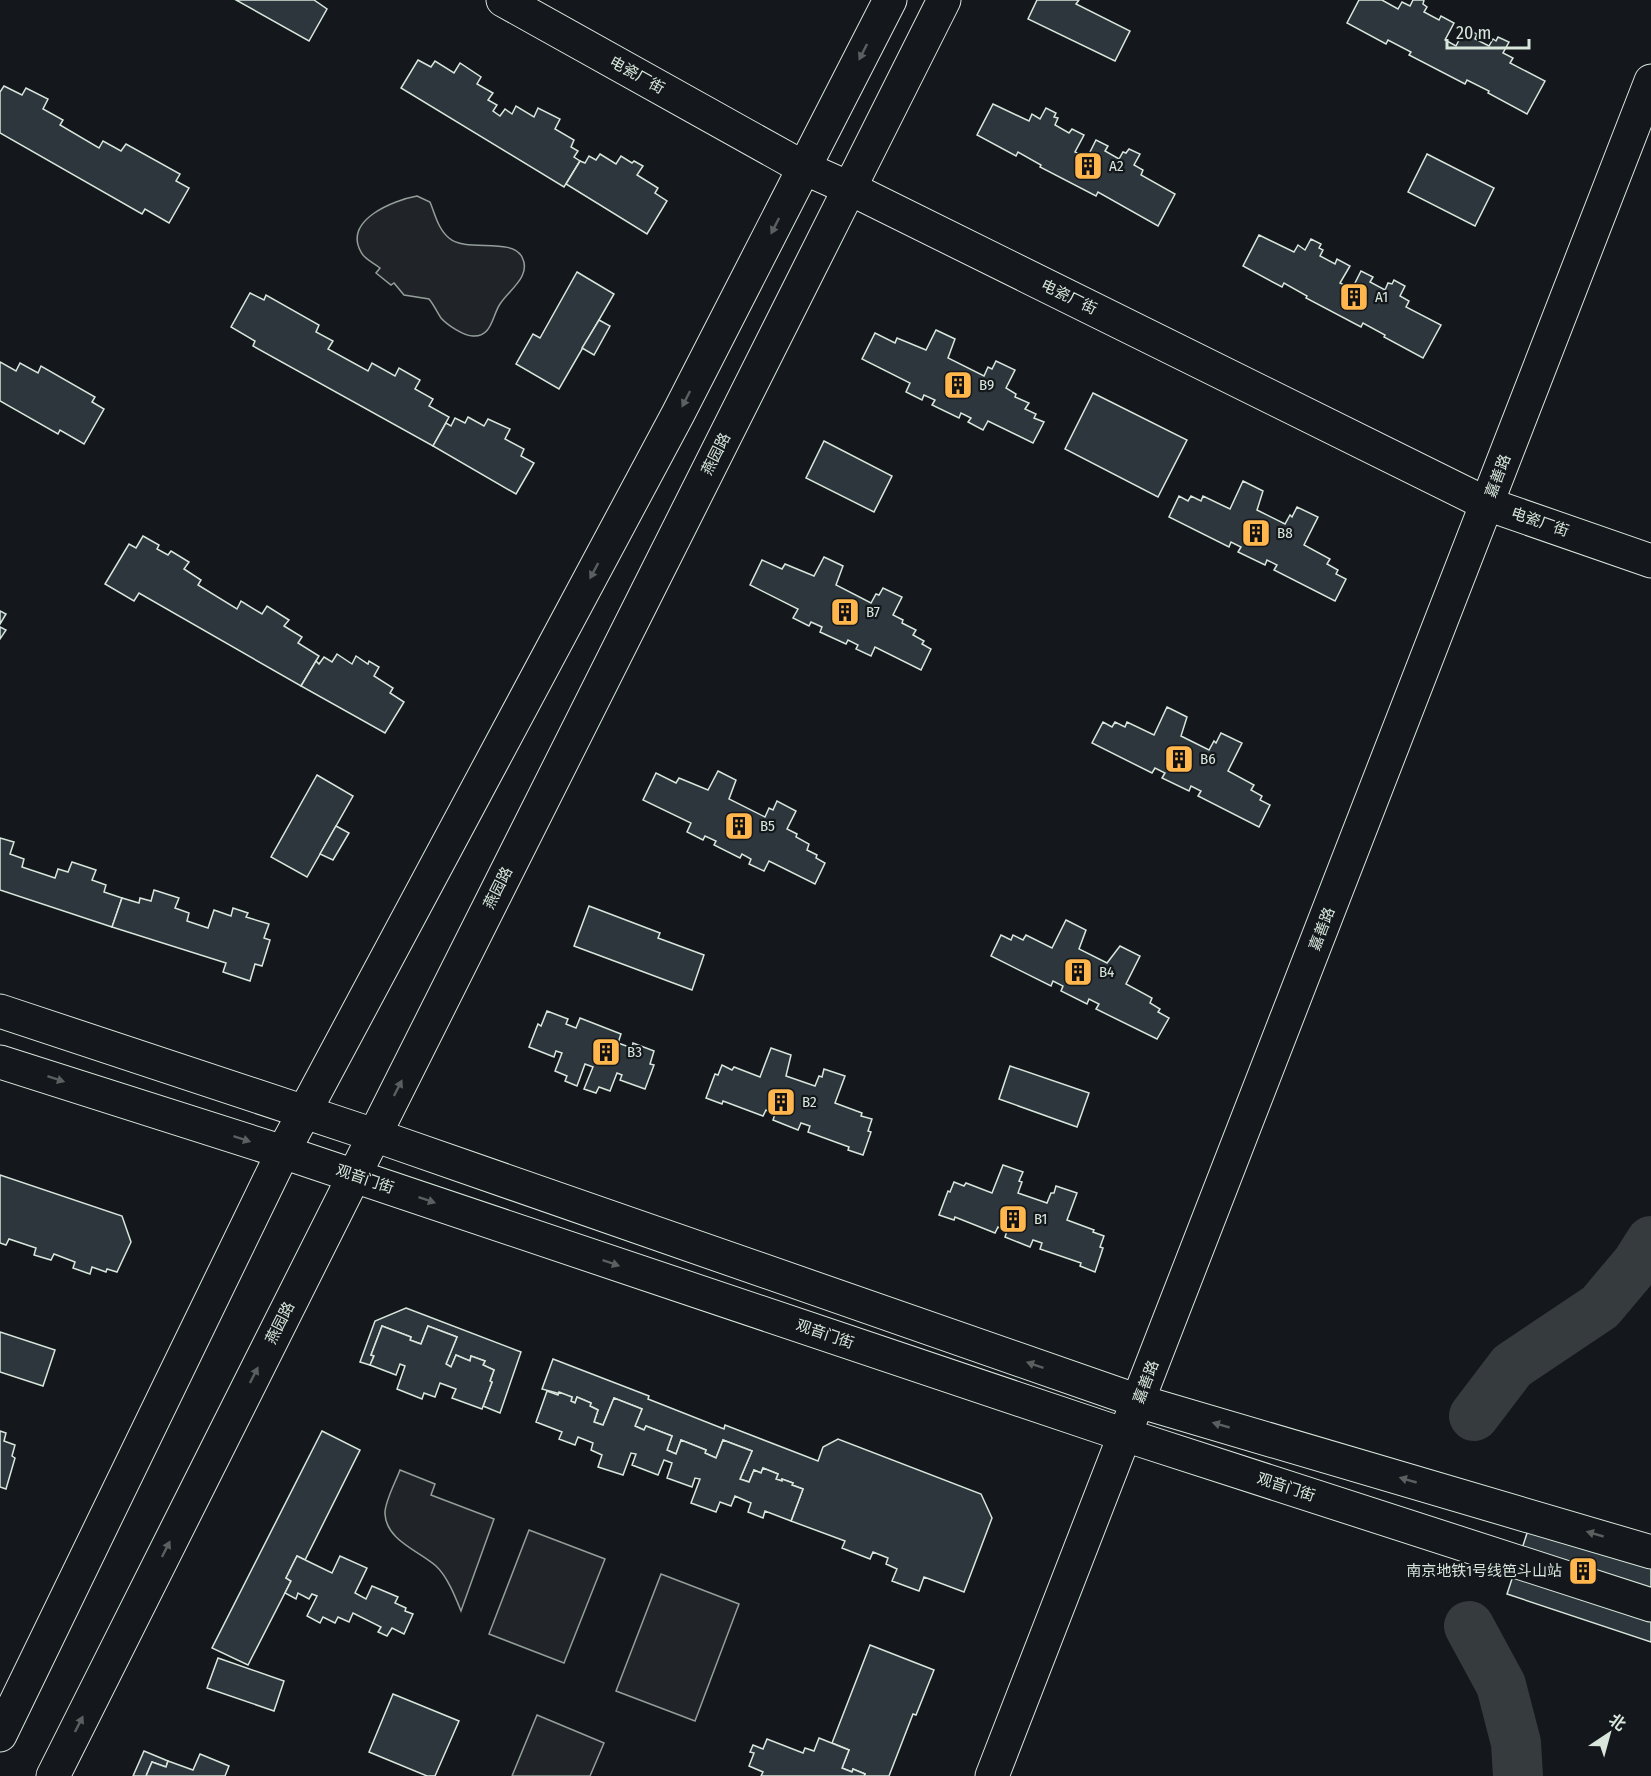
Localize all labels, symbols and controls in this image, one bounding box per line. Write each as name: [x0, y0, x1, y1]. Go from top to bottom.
scale bar: [1447, 12, 1530, 50]
text: 20 m: [1456, 22, 1491, 44]
one-way arrow: [858, 44, 868, 61]
street label: 电瓷厂街: [606, 53, 668, 97]
building icon: A2: [1072, 150, 1104, 182]
place label: A2: [1109, 157, 1124, 175]
one-way arrow: [770, 217, 779, 234]
street label: 电瓷厂街: [1038, 276, 1100, 318]
building icon: A1: [1338, 281, 1370, 313]
place label: A1: [1375, 288, 1388, 306]
building icon: B9: [942, 369, 974, 401]
place label: B9: [979, 376, 994, 394]
one-way arrow: [681, 391, 691, 408]
street label: 燕园路: [698, 430, 734, 478]
street label: 嘉善路: [1482, 452, 1514, 500]
street label: 电瓷厂街: [1509, 504, 1571, 540]
building icon: B8: [1240, 517, 1272, 549]
place label: B8: [1277, 524, 1293, 542]
one-way arrow: [589, 563, 599, 580]
building icon: B7: [829, 596, 861, 628]
place label: B7: [866, 603, 880, 621]
building icon: B6: [1163, 743, 1195, 775]
place label: B6: [1200, 750, 1216, 768]
building icon: B5: [723, 810, 755, 842]
place label: B5: [760, 817, 775, 835]
street label: 燕园路: [480, 864, 516, 912]
street label: 嘉善路: [1306, 905, 1338, 953]
building icon: B4: [1062, 956, 1094, 988]
place label: B4: [1099, 963, 1114, 981]
building icon: B3: [590, 1036, 622, 1068]
place label: B3: [627, 1043, 642, 1061]
one-way arrow: [47, 1075, 65, 1085]
one-way arrow: [393, 1080, 403, 1097]
building icon: B2: [765, 1086, 797, 1118]
place label: B2: [802, 1093, 817, 1111]
one-way arrow: [233, 1134, 251, 1144]
street label: 观音门街: [334, 1161, 396, 1197]
one-way arrow: [418, 1196, 436, 1206]
building icon: B1: [997, 1203, 1029, 1235]
place label: B1: [1034, 1210, 1047, 1228]
one-way arrow: [602, 1258, 620, 1268]
street label: 燕园路: [262, 1299, 298, 1347]
street label: 观音门街: [794, 1316, 856, 1352]
street label: 嘉善路: [1130, 1358, 1162, 1406]
one-way arrow: [1026, 1360, 1044, 1369]
one-way arrow: [249, 1367, 259, 1384]
one-way arrow: [1212, 1420, 1230, 1429]
street label: 观音门街: [1255, 1469, 1317, 1505]
one-way arrow: [1399, 1475, 1417, 1484]
one-way arrow: [1586, 1529, 1604, 1538]
one-way arrow: [162, 1541, 171, 1558]
building icon: 南京地铁1号线笆斗山站: [1567, 1555, 1599, 1587]
place label: 南京地铁1号线笆斗山站: [1406, 1562, 1562, 1580]
north arrow: [1579, 1704, 1639, 1764]
text: 北: [1605, 1710, 1630, 1735]
one-way arrow: [74, 1715, 84, 1732]

